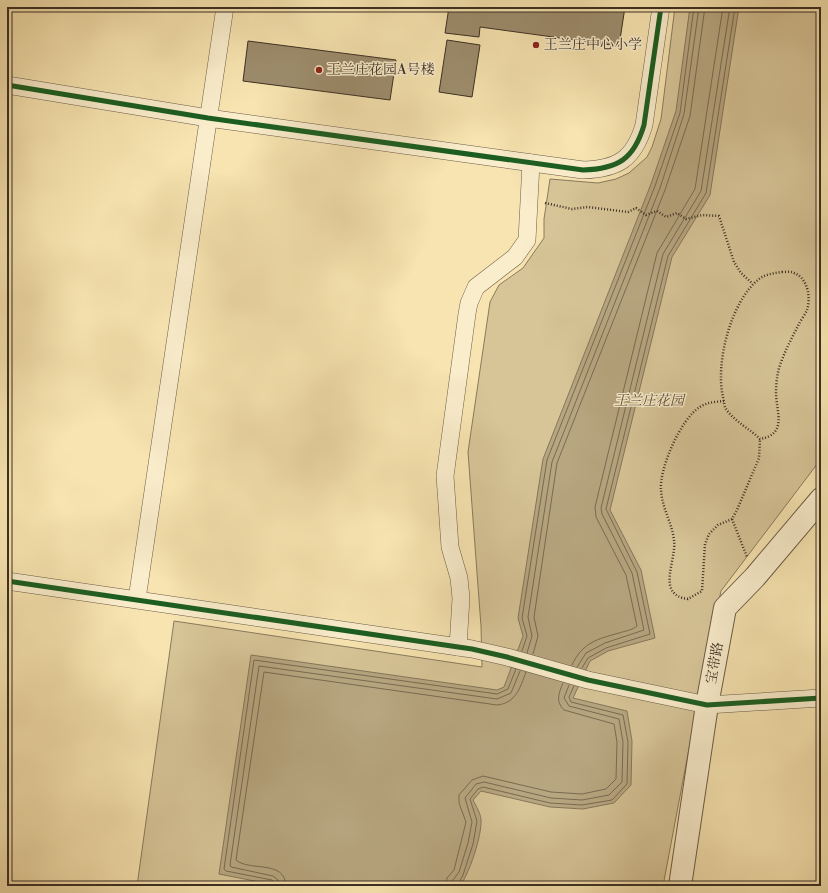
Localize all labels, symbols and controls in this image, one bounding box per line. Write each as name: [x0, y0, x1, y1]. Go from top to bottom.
place label: 王兰庄中心小学: [544, 36, 642, 54]
marker: 王兰庄中心小学: [531, 40, 541, 50]
place label: 王兰庄花园A号楼: [327, 61, 435, 79]
marker: 王兰庄花园A号楼: [314, 65, 324, 75]
park label: 王兰庄花园: [614, 392, 686, 410]
street label: 宝带路: [702, 641, 728, 685]

